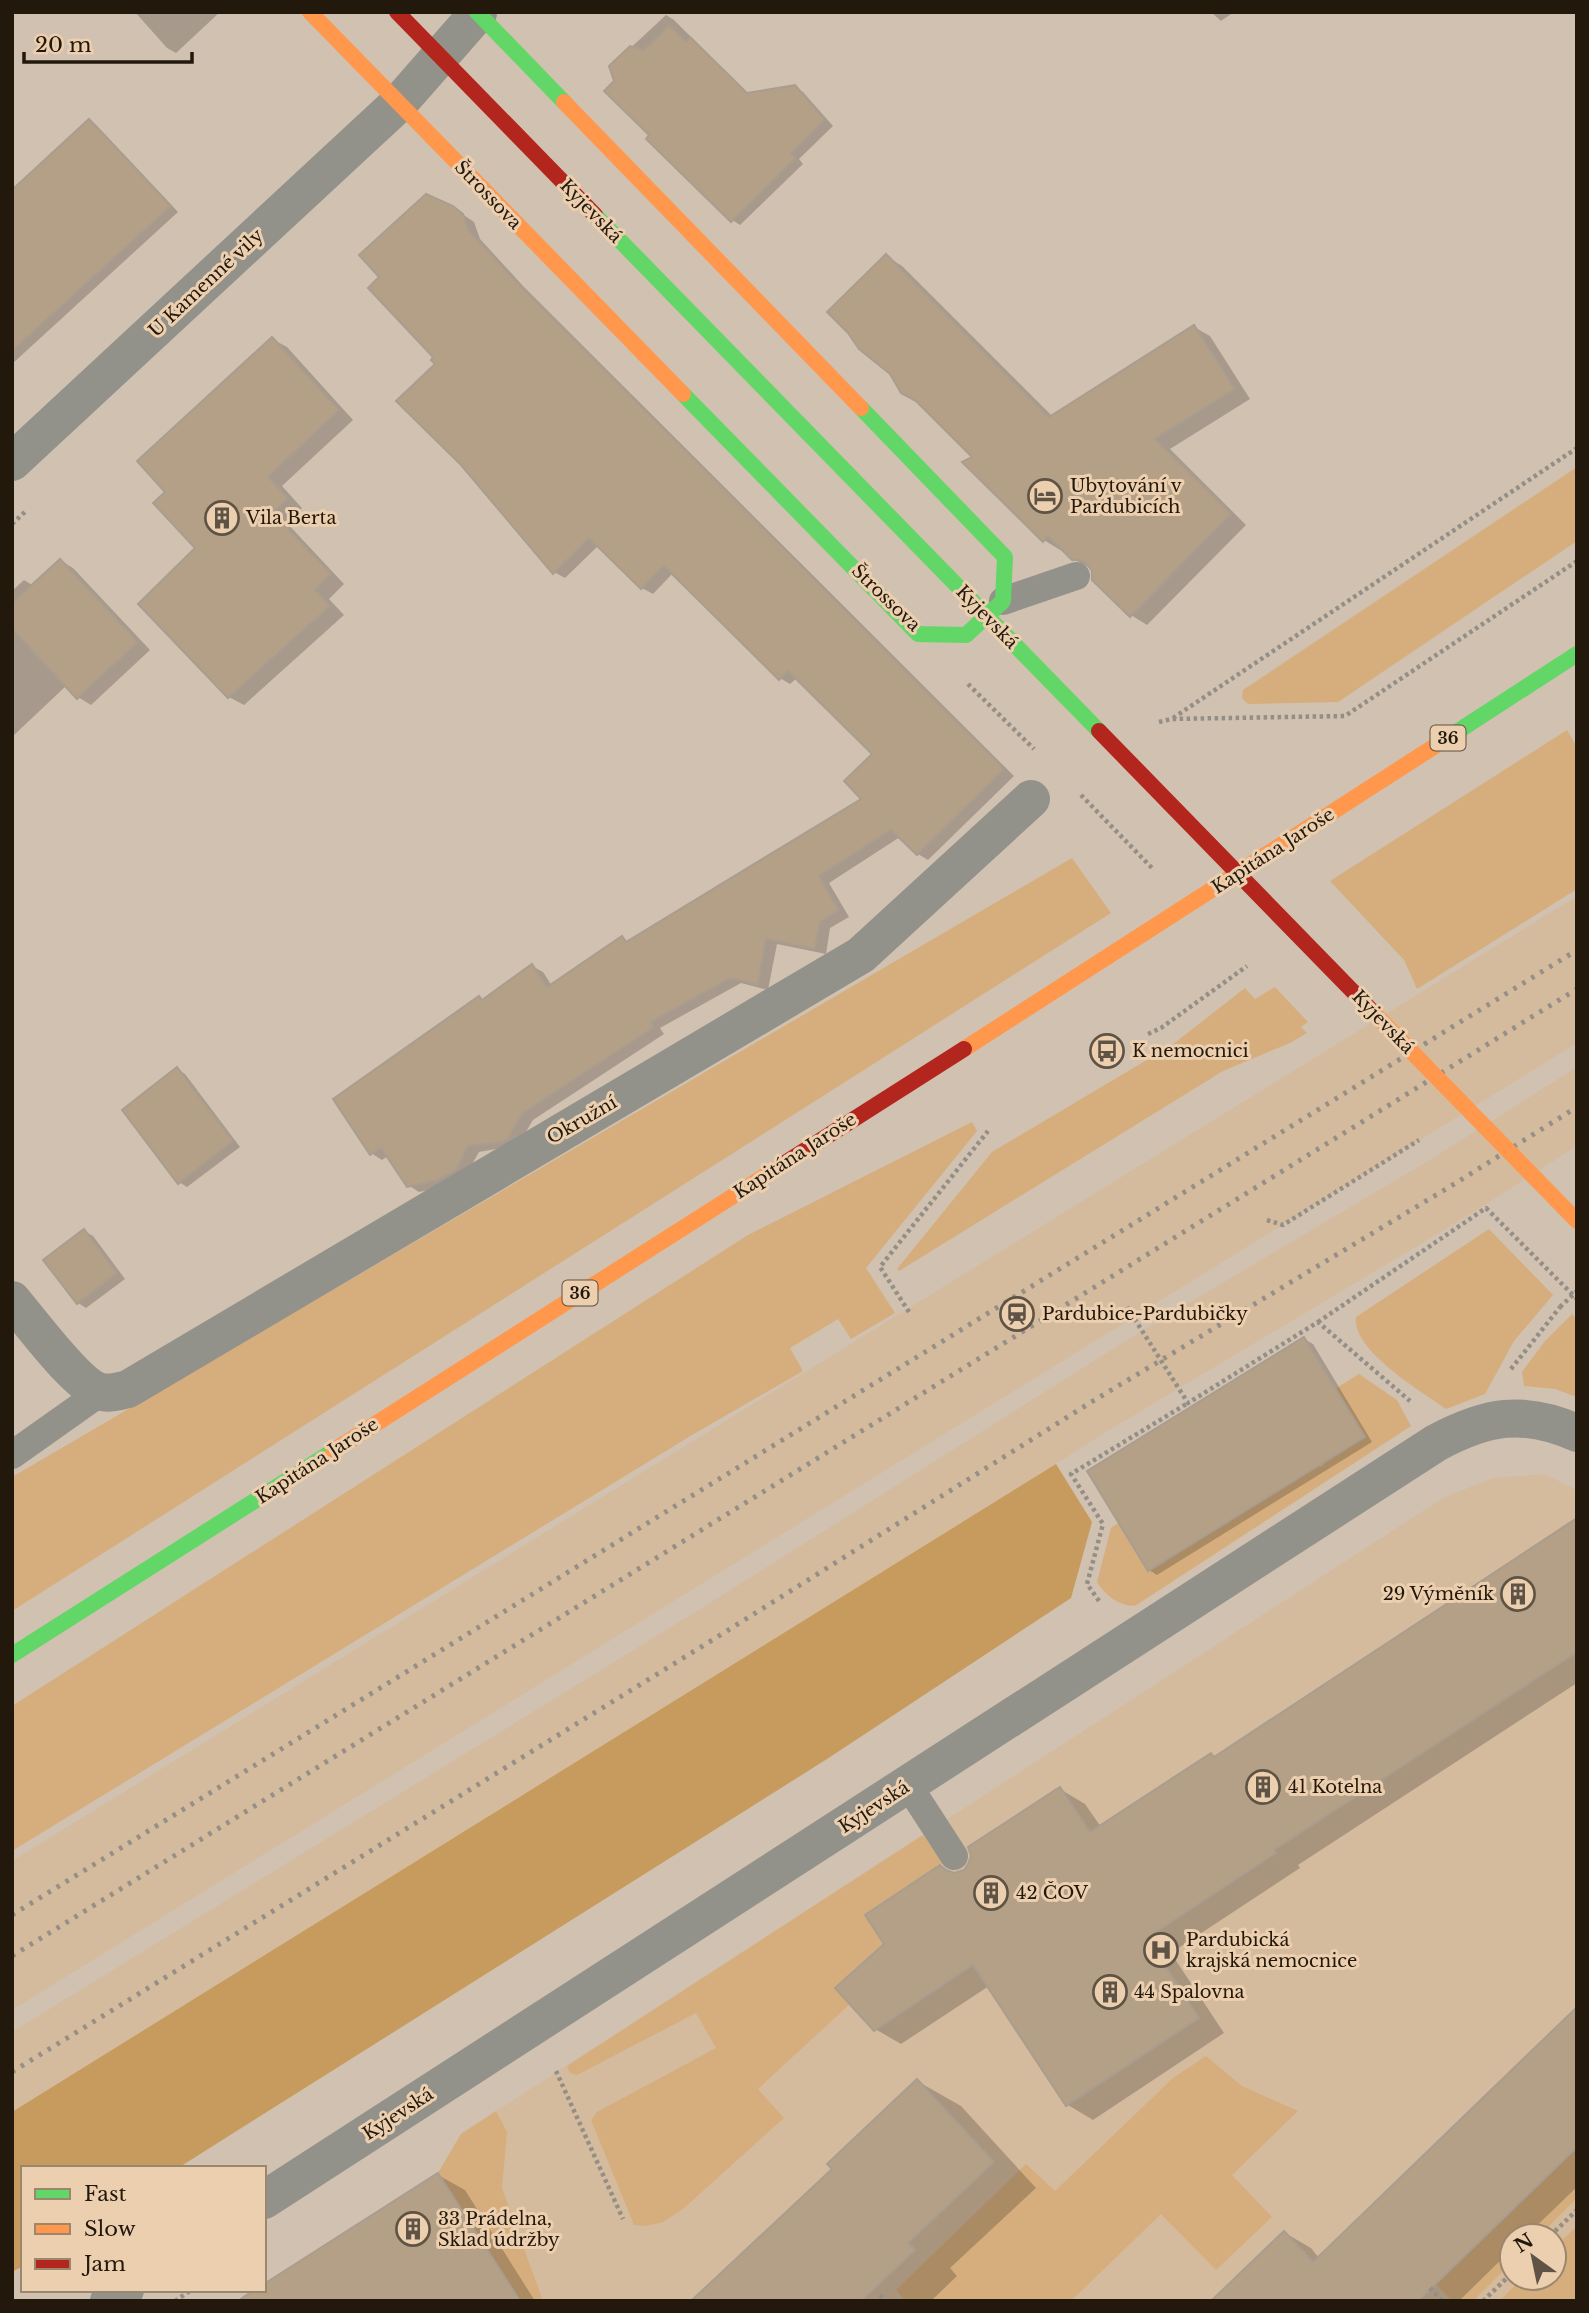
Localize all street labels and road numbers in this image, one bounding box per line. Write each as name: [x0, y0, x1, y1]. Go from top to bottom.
street label: Štrossova: [450, 155, 527, 234]
street label: Kyjevská: [555, 175, 627, 247]
street label: U Kamenné vily: [144, 224, 268, 342]
street label: Štrossova: [847, 559, 926, 636]
street label: Kyjevská: [951, 581, 1023, 653]
road number: 36: [1430, 726, 1466, 750]
street label: Kapitána Jaroše: [1208, 803, 1338, 899]
street label: Kyjevská: [1347, 986, 1419, 1058]
street label: Okružní: [543, 1091, 622, 1149]
street label: Kapitána Jaroše: [730, 1108, 860, 1204]
road number: 36: [562, 1280, 598, 1306]
street label: Kapitána Jaroše: [252, 1413, 382, 1509]
street label: Kyjevská: [835, 1776, 913, 1838]
street label: Kyjevská: [359, 2083, 437, 2145]

